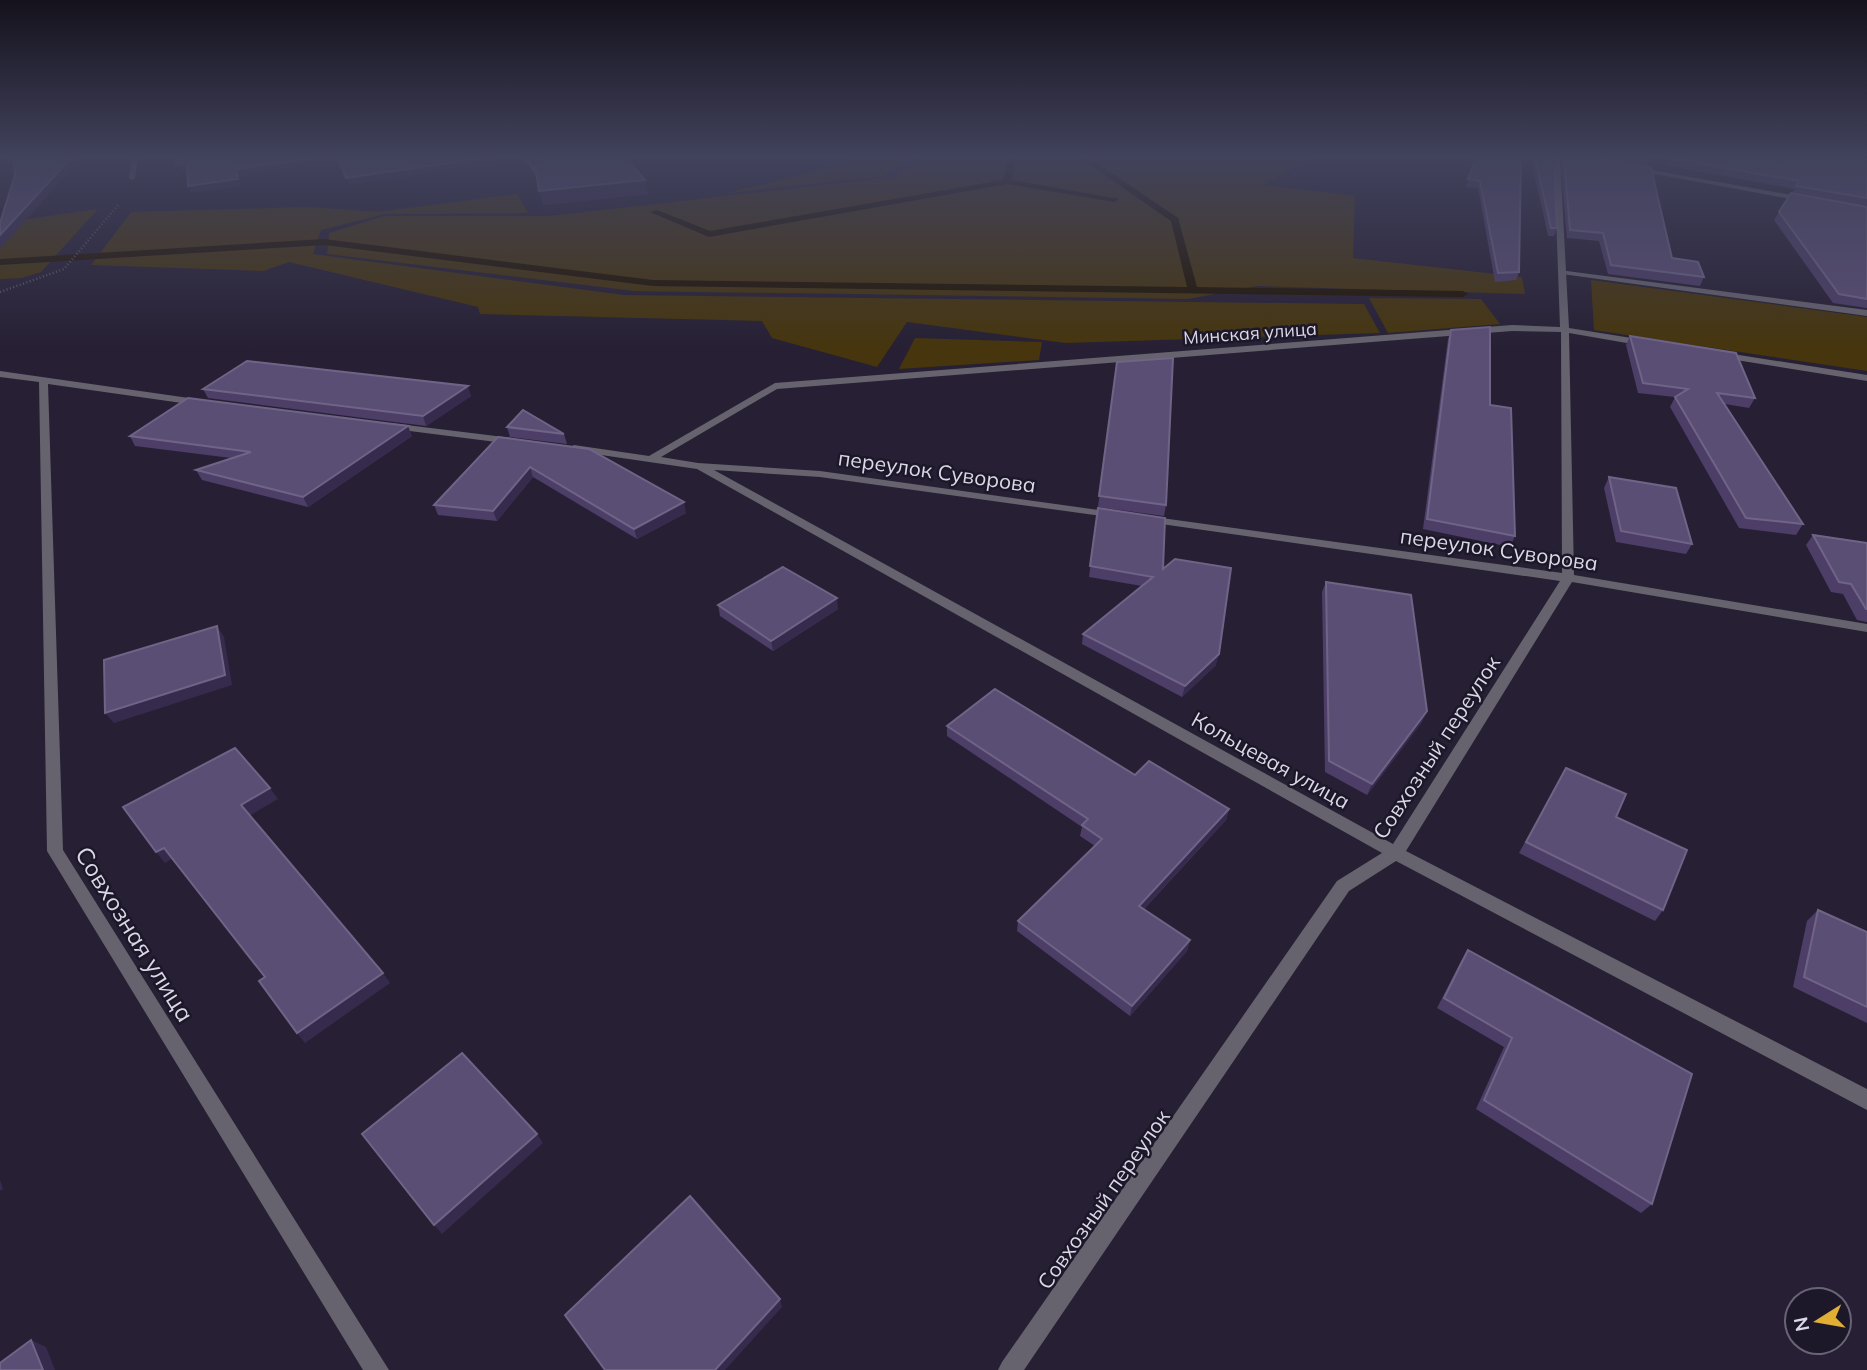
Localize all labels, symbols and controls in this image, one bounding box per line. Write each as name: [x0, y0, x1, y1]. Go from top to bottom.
street label: Минская улица: [1183, 317, 1317, 349]
street label: переулок Суворова: [836, 444, 1038, 498]
street label: переулок Суворова: [1398, 522, 1600, 576]
street label: Совхозный переулок: [1367, 650, 1505, 844]
street label: Кольцевая улица: [1187, 706, 1355, 814]
street label: Совхозная улица: [69, 841, 201, 1027]
street label: Совхозный переулок: [1031, 1104, 1175, 1294]
north arrow: [1783, 1286, 1853, 1356]
text: N: [1788, 1315, 1814, 1334]

